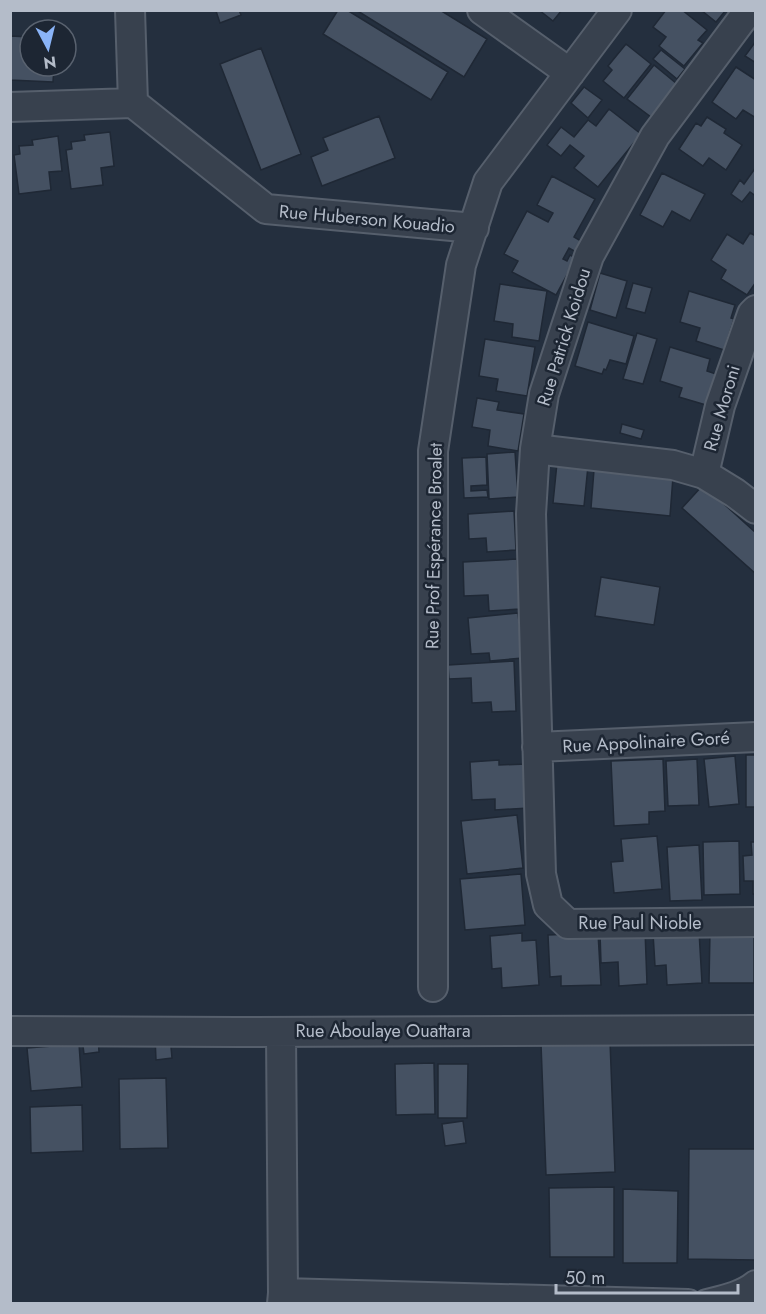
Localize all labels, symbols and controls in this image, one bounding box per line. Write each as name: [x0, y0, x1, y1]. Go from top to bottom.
north arrow: [18, 18, 78, 78]
text: N: [42, 50, 57, 75]
street label: Rue Huberson Kouadio: [278, 198, 456, 240]
street label: Rue Patrick Koidou: [531, 265, 597, 409]
street label: Rue Moroni: [697, 362, 747, 454]
street label: Rue Prof Espérance Broalet: [419, 442, 449, 649]
street label: Rue Appolinaire Goré: [562, 725, 730, 759]
street label: Rue Paul Nioble: [578, 910, 702, 936]
street label: Rue Aboulaye Ouattara: [295, 1018, 471, 1044]
scale bar: [556, 1257, 738, 1295]
text: 50 m: [565, 1265, 605, 1291]

